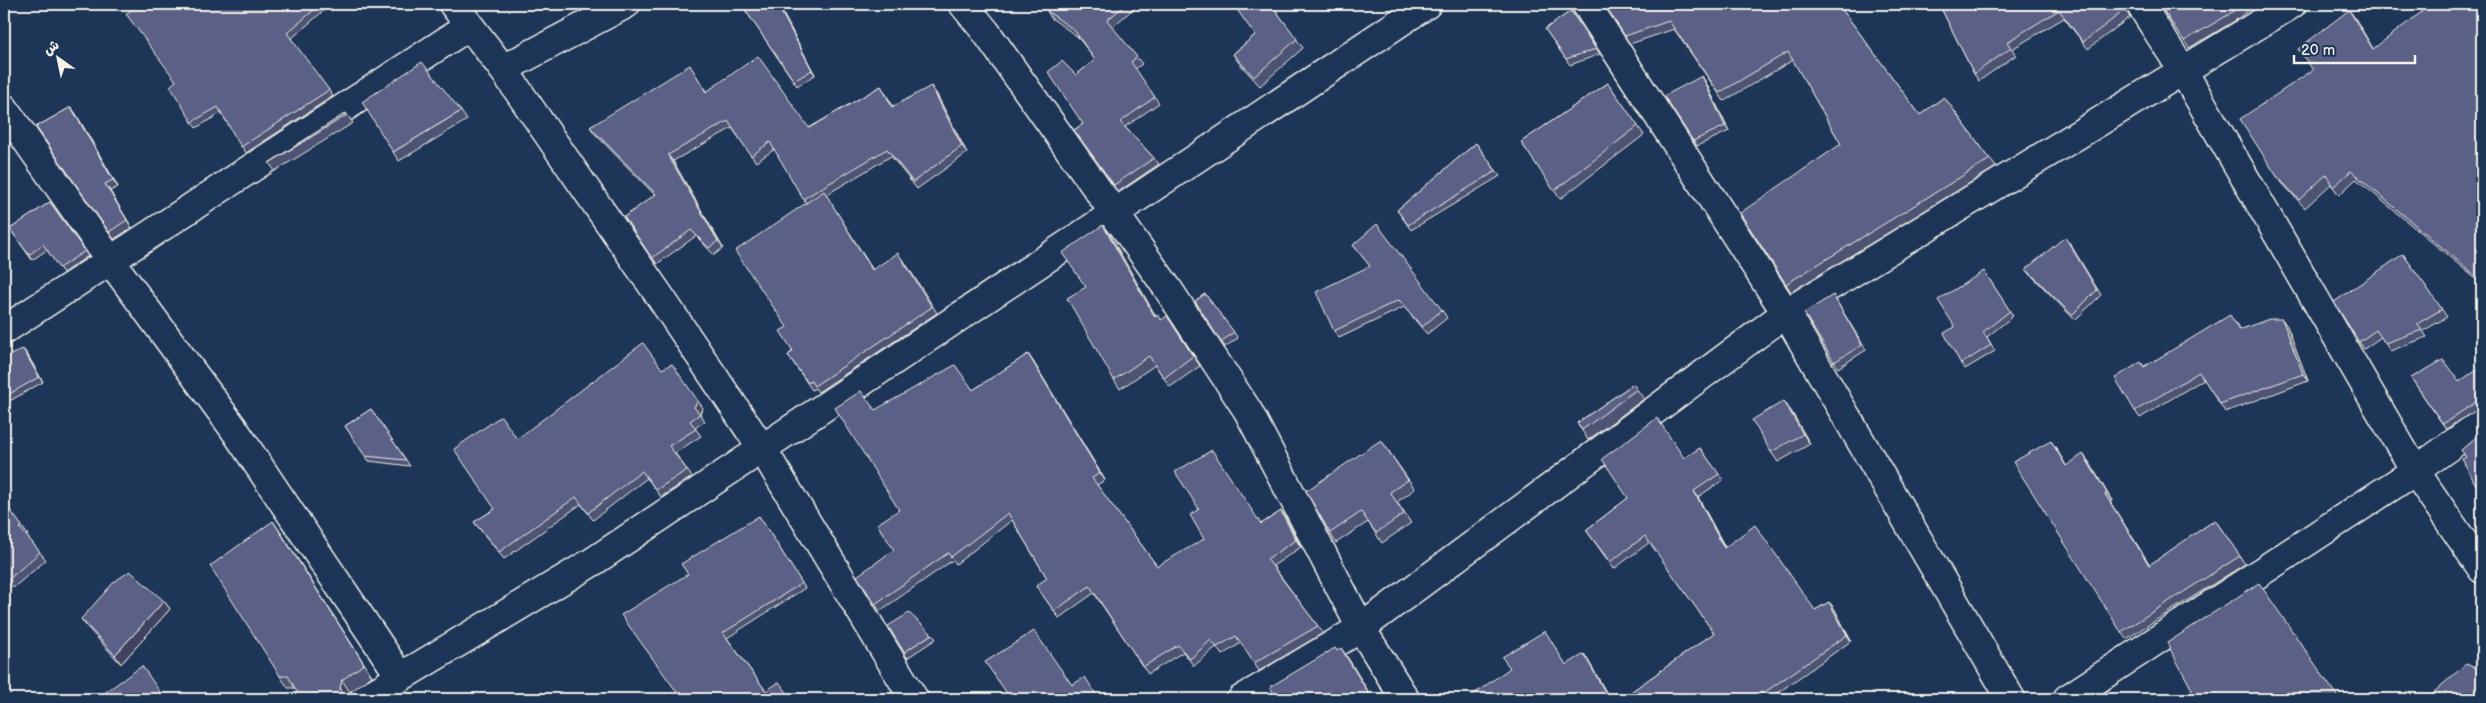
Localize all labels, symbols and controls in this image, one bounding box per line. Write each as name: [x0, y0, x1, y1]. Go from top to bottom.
north arrow: [32, 32, 82, 82]
scale bar: [2294, 32, 2415, 64]
text: ش: [40, 36, 62, 59]
text: 20 m: [2301, 41, 2335, 60]

